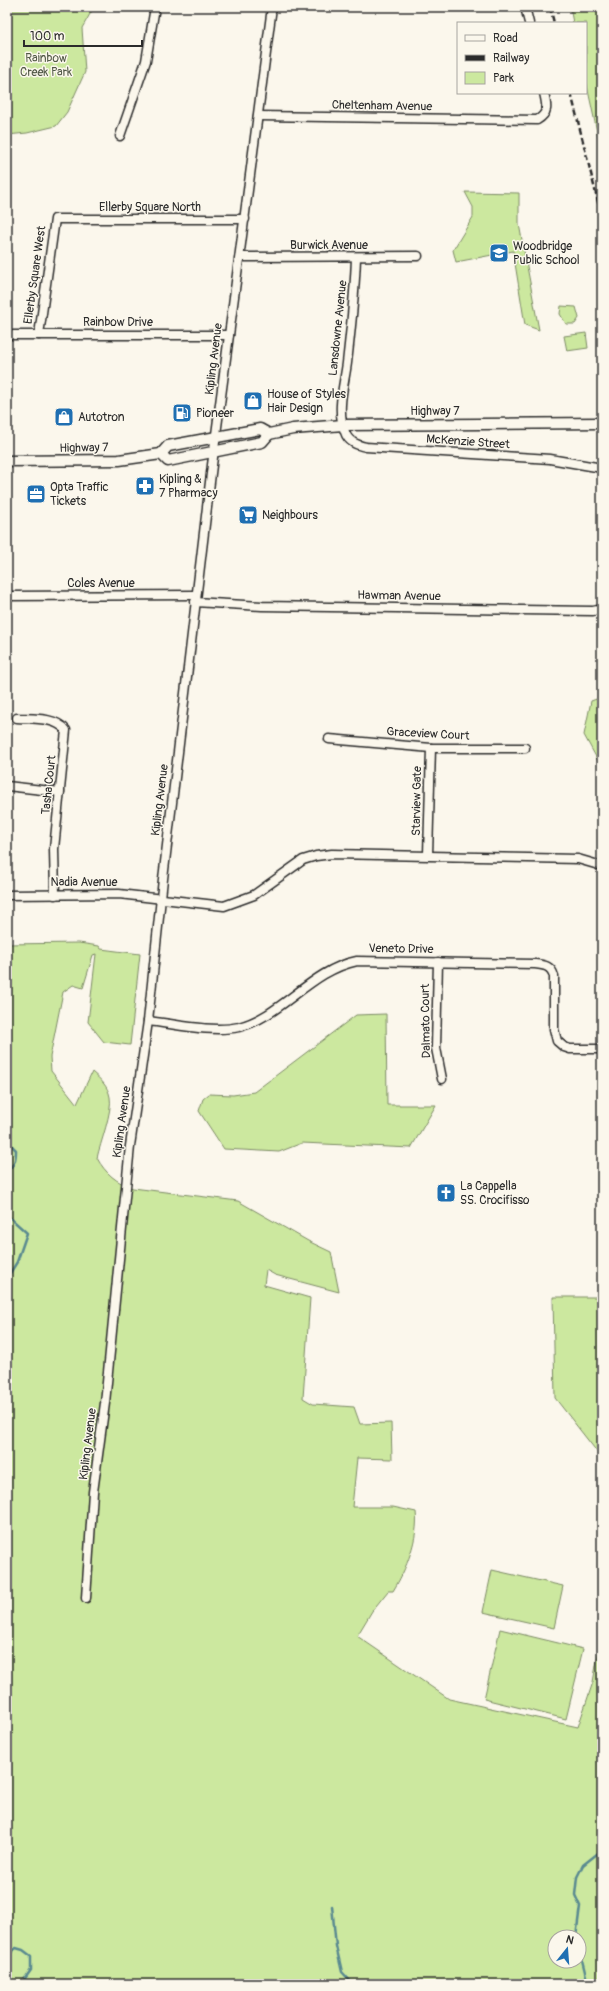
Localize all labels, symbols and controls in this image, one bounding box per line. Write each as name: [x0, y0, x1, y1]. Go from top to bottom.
scale bar: [24, 22, 142, 48]
legend: [457, 22, 587, 94]
text: 100 m: [30, 29, 65, 44]
text: Road: [493, 31, 518, 46]
park label: Rainbow Creek Park: [20, 51, 72, 80]
text: Railway: [493, 51, 529, 66]
text: Park: [493, 71, 514, 86]
street label: Cheltenham Avenue: [332, 98, 432, 114]
street label: Ellerby Square North: [99, 200, 201, 215]
street label: Ellerby Square West: [21, 225, 49, 325]
street label: Burwick Avenue: [290, 238, 368, 253]
place label: Woodbridge Public School: [513, 239, 580, 268]
school or university icon: Woodbridge Public School: [488, 242, 510, 264]
street label: Lansdowne Avenue: [326, 279, 350, 377]
street label: Rainbow Drive: [83, 315, 153, 330]
street label: Kipling Avenue: [202, 322, 226, 396]
place label: House of Styles Hair Design: [267, 387, 347, 416]
shop icon: House of Styles Hair Design: [242, 390, 264, 412]
fuel station icon: Pioneer: [171, 402, 193, 424]
street label: Highway 7: [410, 404, 460, 419]
shop icon: Autotron: [53, 406, 75, 428]
place label: Pioneer: [196, 406, 235, 421]
place label: Autotron: [78, 410, 125, 425]
street label: McKenzie Street: [426, 432, 511, 452]
street label: Highway 7: [59, 440, 109, 456]
place label: Kipling & 7 Pharmacy: [159, 472, 218, 501]
pharmacy icon: Kipling & 7 Pharmacy: [134, 475, 156, 497]
place label: Opta Traffic Tickets: [50, 480, 109, 509]
office icon: Opta Traffic Tickets: [25, 483, 47, 505]
supermarket icon: Neighbours: [237, 504, 259, 526]
place label: Neighbours: [262, 508, 319, 523]
street label: Coles Avenue: [67, 576, 135, 591]
street label: Hawman Avenue: [357, 588, 441, 604]
street label: Graceview Court: [386, 724, 470, 744]
street label: Tasha Court: [38, 754, 60, 815]
street label: Kipling Avenue: [148, 763, 172, 837]
street label: Starview Gate: [409, 766, 425, 836]
street label: Nadia Avenue: [51, 875, 117, 890]
street label: Veneto Drive: [368, 941, 434, 957]
street label: Dalmato Court: [418, 983, 434, 1058]
street label: Kipling Avenue: [110, 1085, 134, 1159]
place label: La Cappella SS. Crocifisso: [460, 1179, 530, 1208]
church icon: La Cappella SS. Crocifisso: [435, 1182, 457, 1204]
street label: Kipling Avenue: [76, 1407, 100, 1481]
north arrow: [547, 1929, 587, 1969]
text: N: [564, 1933, 576, 1947]

